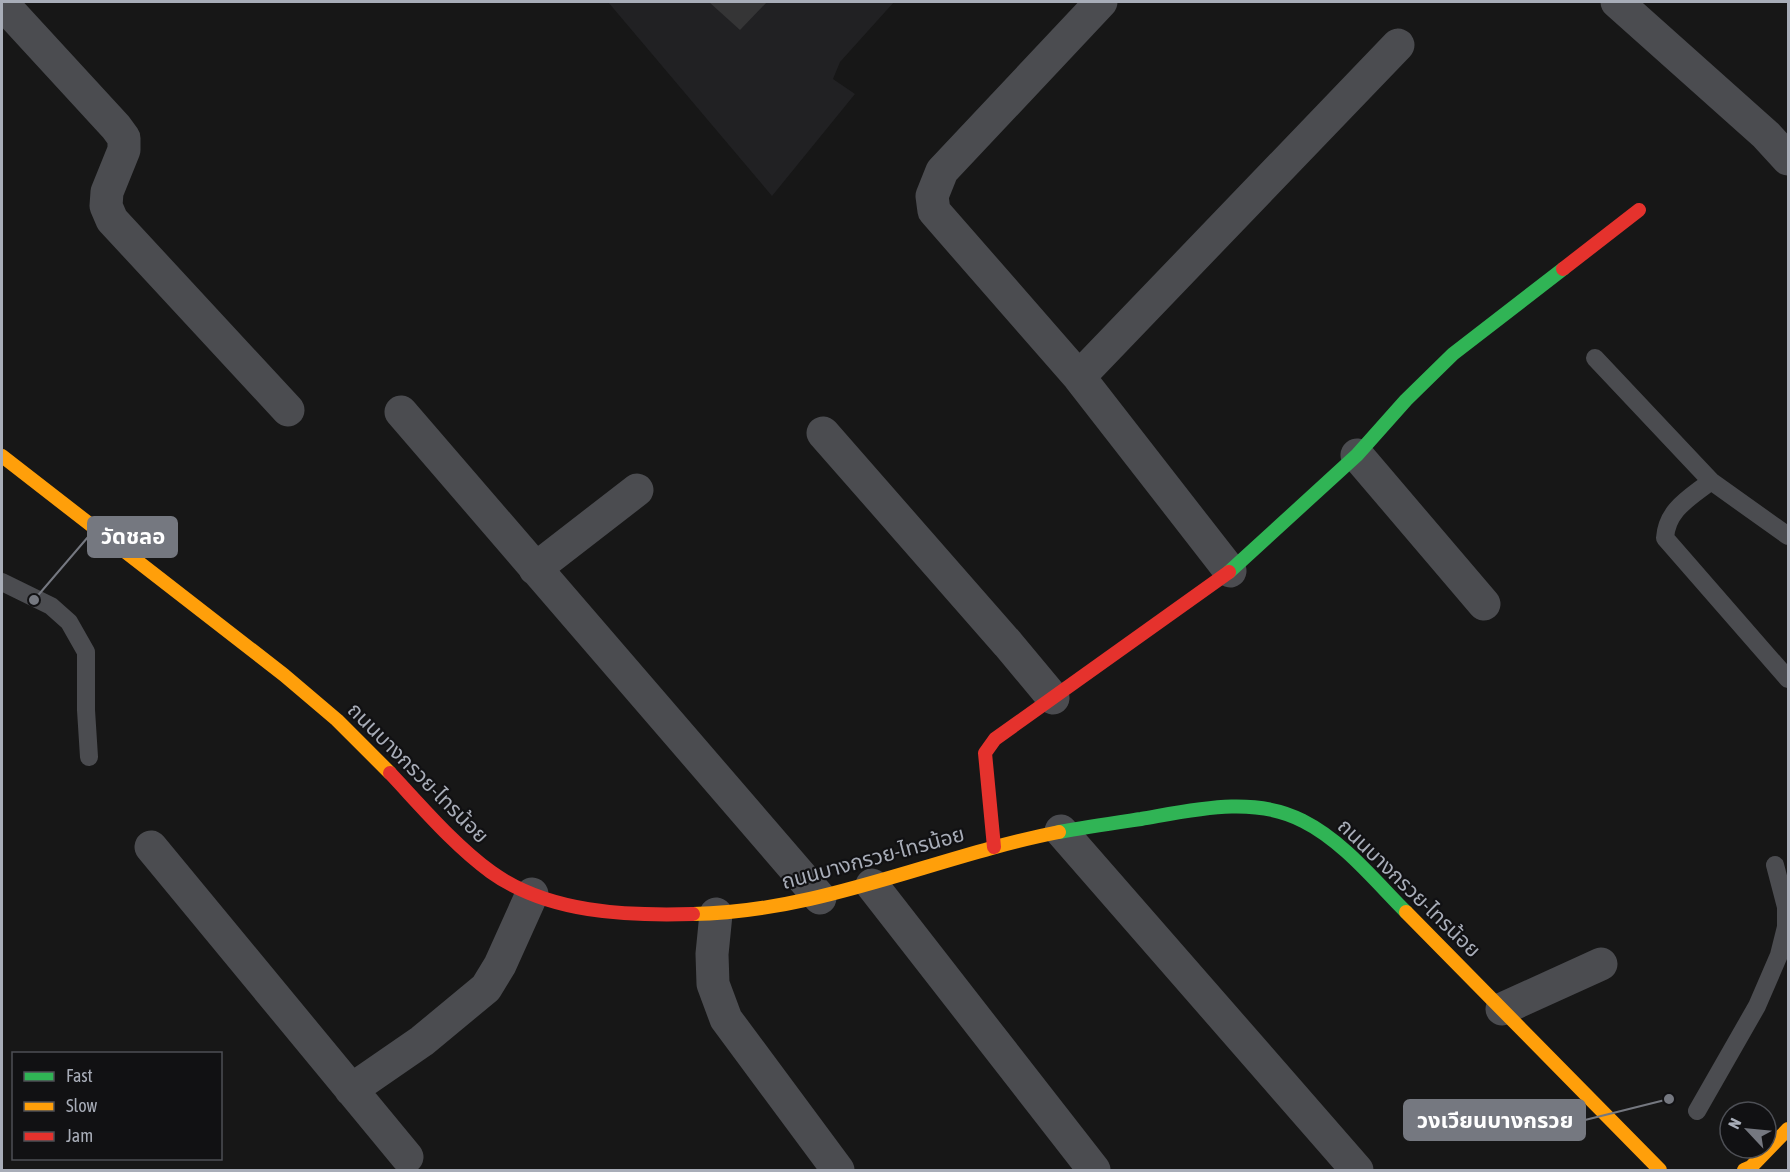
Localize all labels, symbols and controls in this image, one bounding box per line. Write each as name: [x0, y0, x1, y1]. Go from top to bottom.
callout: วัดชลอ: [88, 517, 177, 557]
text: วัดชลอ: [101, 523, 165, 549]
street label: ถนนบางกรวย-ไทรน้อย: [344, 697, 494, 847]
street label: ถนนบางกรวย-ไทรน้อย: [1334, 813, 1486, 961]
street label: ถนนบางกรวย-ไทรน้อย: [779, 821, 967, 893]
legend: [12, 1052, 222, 1160]
text: Fast: [66, 1065, 93, 1086]
text: Slow: [66, 1095, 97, 1116]
callout: วงเวียนบางกรวย: [1404, 1100, 1585, 1140]
north arrow: [1718, 1100, 1778, 1160]
text: วงเวียนบางกรวย: [1417, 1107, 1573, 1133]
text: N: [1724, 1115, 1745, 1132]
text: Jam: [66, 1125, 93, 1146]

